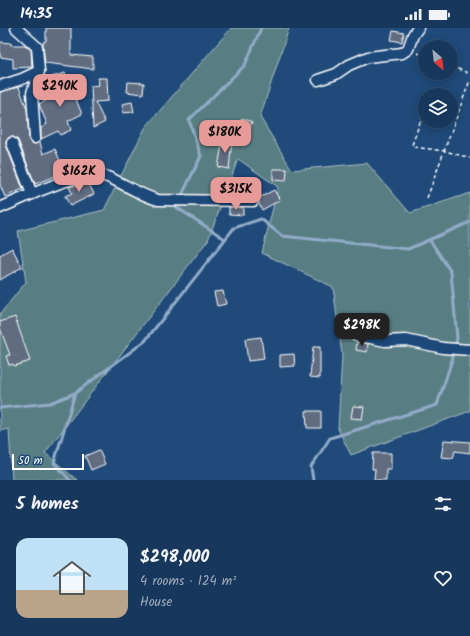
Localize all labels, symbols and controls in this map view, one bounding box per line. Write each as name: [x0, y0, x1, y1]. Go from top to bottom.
text: 14:35: [20, 2, 52, 26]
north arrow: [418, 40, 458, 80]
map controls: [418, 40, 458, 128]
pin: $290K: [32, 74, 88, 108]
text: $290K: [42, 76, 78, 97]
button: layers: [418, 88, 458, 128]
pin: $180K: [197, 120, 253, 154]
text: $180K: [208, 122, 242, 143]
pin: $162K: [51, 159, 107, 193]
text: $162K: [62, 161, 96, 182]
pin: $315K: [208, 177, 264, 211]
text: $315K: [219, 179, 253, 200]
pin: $298K: [334, 313, 390, 347]
text: $298K: [343, 315, 381, 336]
scale bar: [12, 452, 84, 471]
text: 50 m: [18, 452, 43, 470]
text: 5 homes: [16, 491, 79, 518]
icon: filters: [432, 493, 454, 515]
text: $298,000: [140, 544, 209, 571]
icon: home: [48, 554, 96, 602]
icon: heart: [432, 567, 454, 589]
text: 4 rooms · 124 m²: [140, 571, 236, 592]
text: House: [140, 592, 172, 613]

